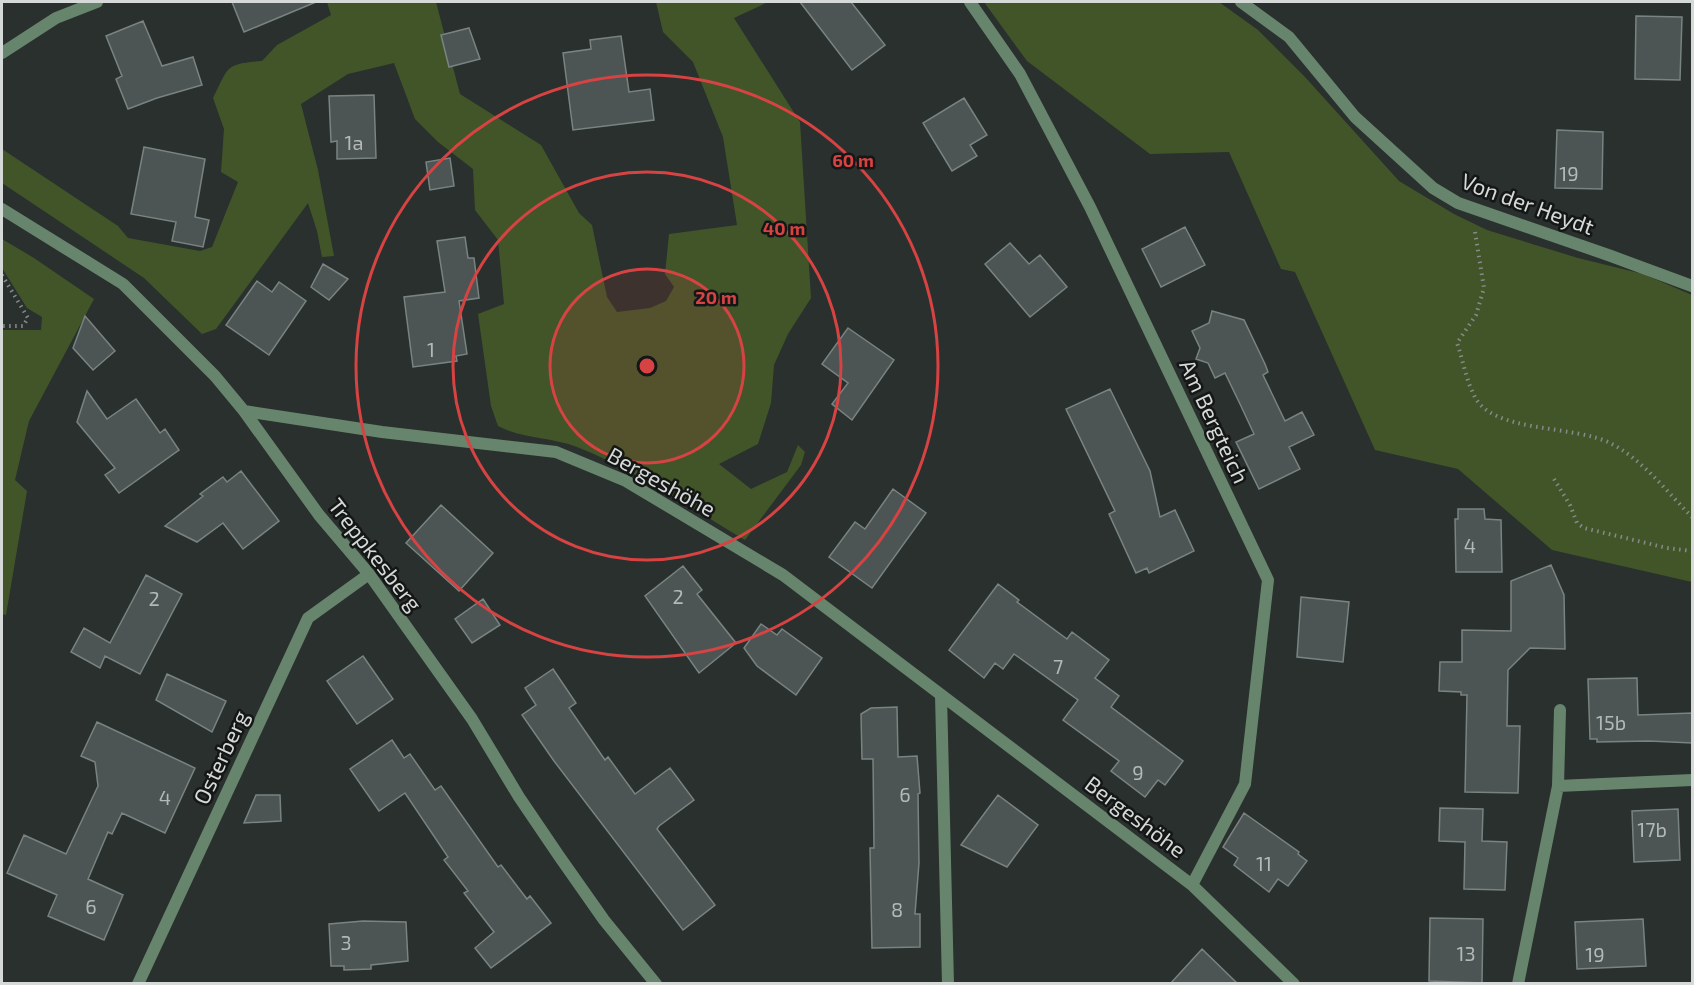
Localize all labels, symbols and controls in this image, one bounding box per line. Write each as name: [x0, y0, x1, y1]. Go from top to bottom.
house number: 1a: [345, 130, 363, 154]
text: 60 m: [832, 149, 874, 171]
house number: 19: [1559, 161, 1579, 185]
street label: Von der Heydt: [1458, 167, 1598, 239]
text: 40 m: [763, 217, 805, 239]
text: 20 m: [695, 286, 737, 308]
house number: 1: [427, 337, 435, 361]
street label: Am Bergteich: [1175, 355, 1255, 487]
centre of rings: [637, 356, 657, 376]
street label: Bergeshöhe: [604, 441, 720, 521]
street label: Treppkesberg: [324, 492, 428, 616]
house number: 4: [1464, 533, 1476, 557]
house number: 2: [672, 584, 684, 608]
house number: 2: [148, 586, 160, 610]
house number: 7: [1053, 654, 1063, 678]
street label: Osterberg: [187, 706, 253, 808]
house number: 15b: [1596, 710, 1626, 734]
house number: 9: [1132, 760, 1144, 784]
street label: Bergeshöhe: [1081, 770, 1191, 862]
house number: 6: [899, 782, 911, 806]
house number: 4: [159, 785, 171, 809]
house number: 17b: [1637, 817, 1667, 841]
house number: 11: [1256, 851, 1272, 875]
house number: 6: [85, 894, 97, 918]
house number: 8: [891, 897, 903, 921]
house number: 3: [340, 930, 352, 954]
house number: 13: [1456, 941, 1476, 965]
house number: 19: [1585, 942, 1605, 966]

